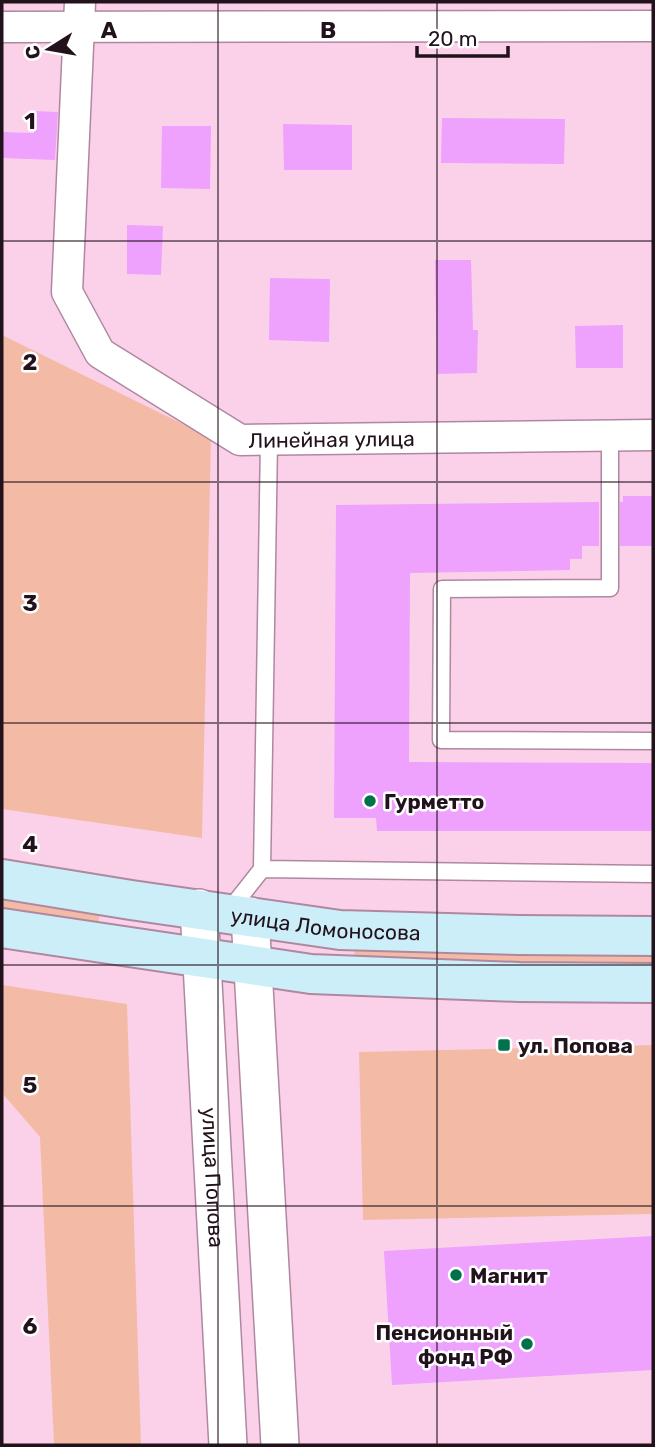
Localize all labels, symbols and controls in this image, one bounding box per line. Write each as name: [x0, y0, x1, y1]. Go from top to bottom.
north arrow: [14, 14, 84, 84]
scale bar: [417, 14, 508, 58]
text: A: [101, 16, 118, 44]
text: B: [320, 16, 336, 44]
text: 20 m: [428, 26, 477, 51]
text: С: [20, 43, 45, 61]
text: 1: [24, 107, 36, 135]
text: 2: [23, 348, 37, 376]
street label: Линейная улица: [248, 425, 415, 452]
text: 3: [22, 589, 38, 617]
place label: Гурметто: [384, 789, 484, 814]
marker: Гурметто: [362, 793, 378, 809]
text: 4: [22, 830, 38, 858]
street label: улица Ломоносова: [229, 902, 421, 945]
place label: ул. Попова: [518, 1033, 633, 1058]
marker: ул. Попова: [496, 1037, 512, 1053]
text: 5: [23, 1071, 38, 1099]
street label: улица Попова: [197, 1107, 230, 1248]
place label: Магнит: [470, 1263, 548, 1288]
marker: Магнит: [448, 1267, 464, 1283]
text: 6: [23, 1312, 38, 1340]
place label: Пенсионный фонд РФ: [375, 1320, 513, 1369]
marker: Пенсионный фонд РФ: [519, 1336, 535, 1352]

